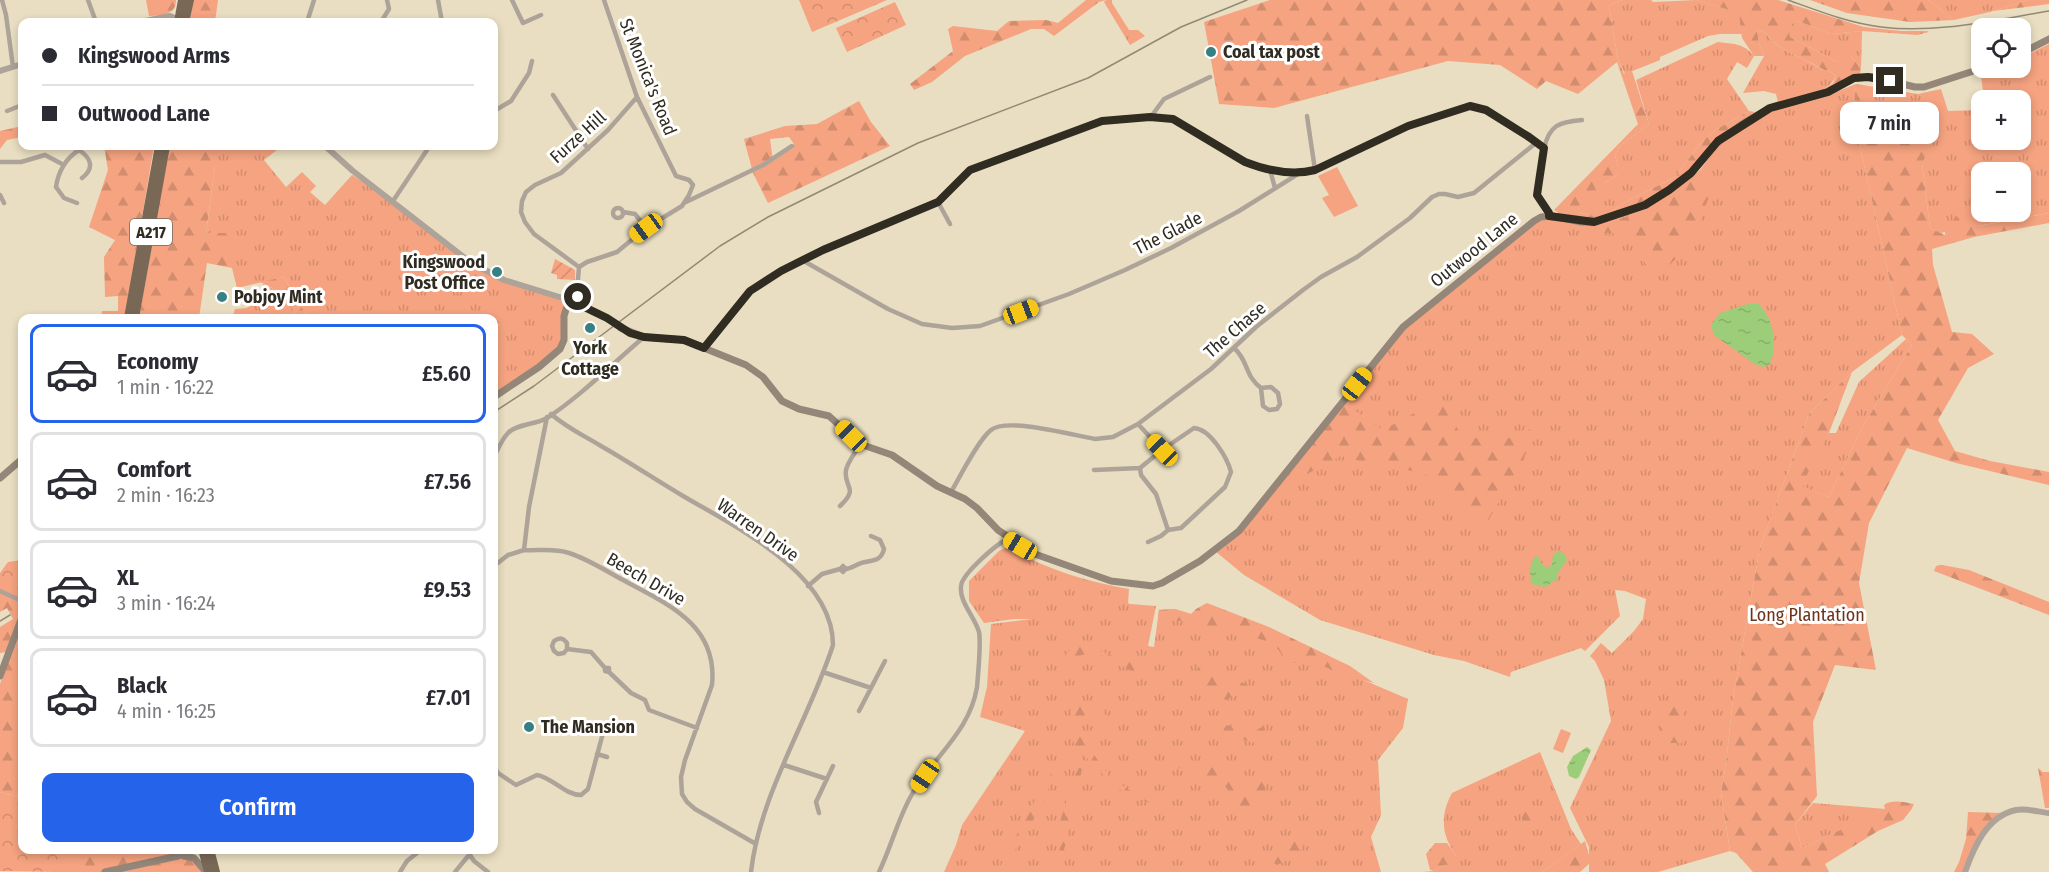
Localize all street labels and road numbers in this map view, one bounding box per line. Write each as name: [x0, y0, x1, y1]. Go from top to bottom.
street label: St Monica's Road: [615, 15, 681, 139]
street label: Furze Hill: [545, 106, 611, 168]
street label: The Glade: [1130, 207, 1206, 259]
street label: Outwood Lane: [1426, 208, 1522, 292]
road number: A217: [130, 219, 172, 245]
street label: The Chase: [1200, 297, 1270, 363]
street label: Warren Drive: [713, 494, 803, 566]
street label: Beech Drive: [603, 548, 689, 610]

